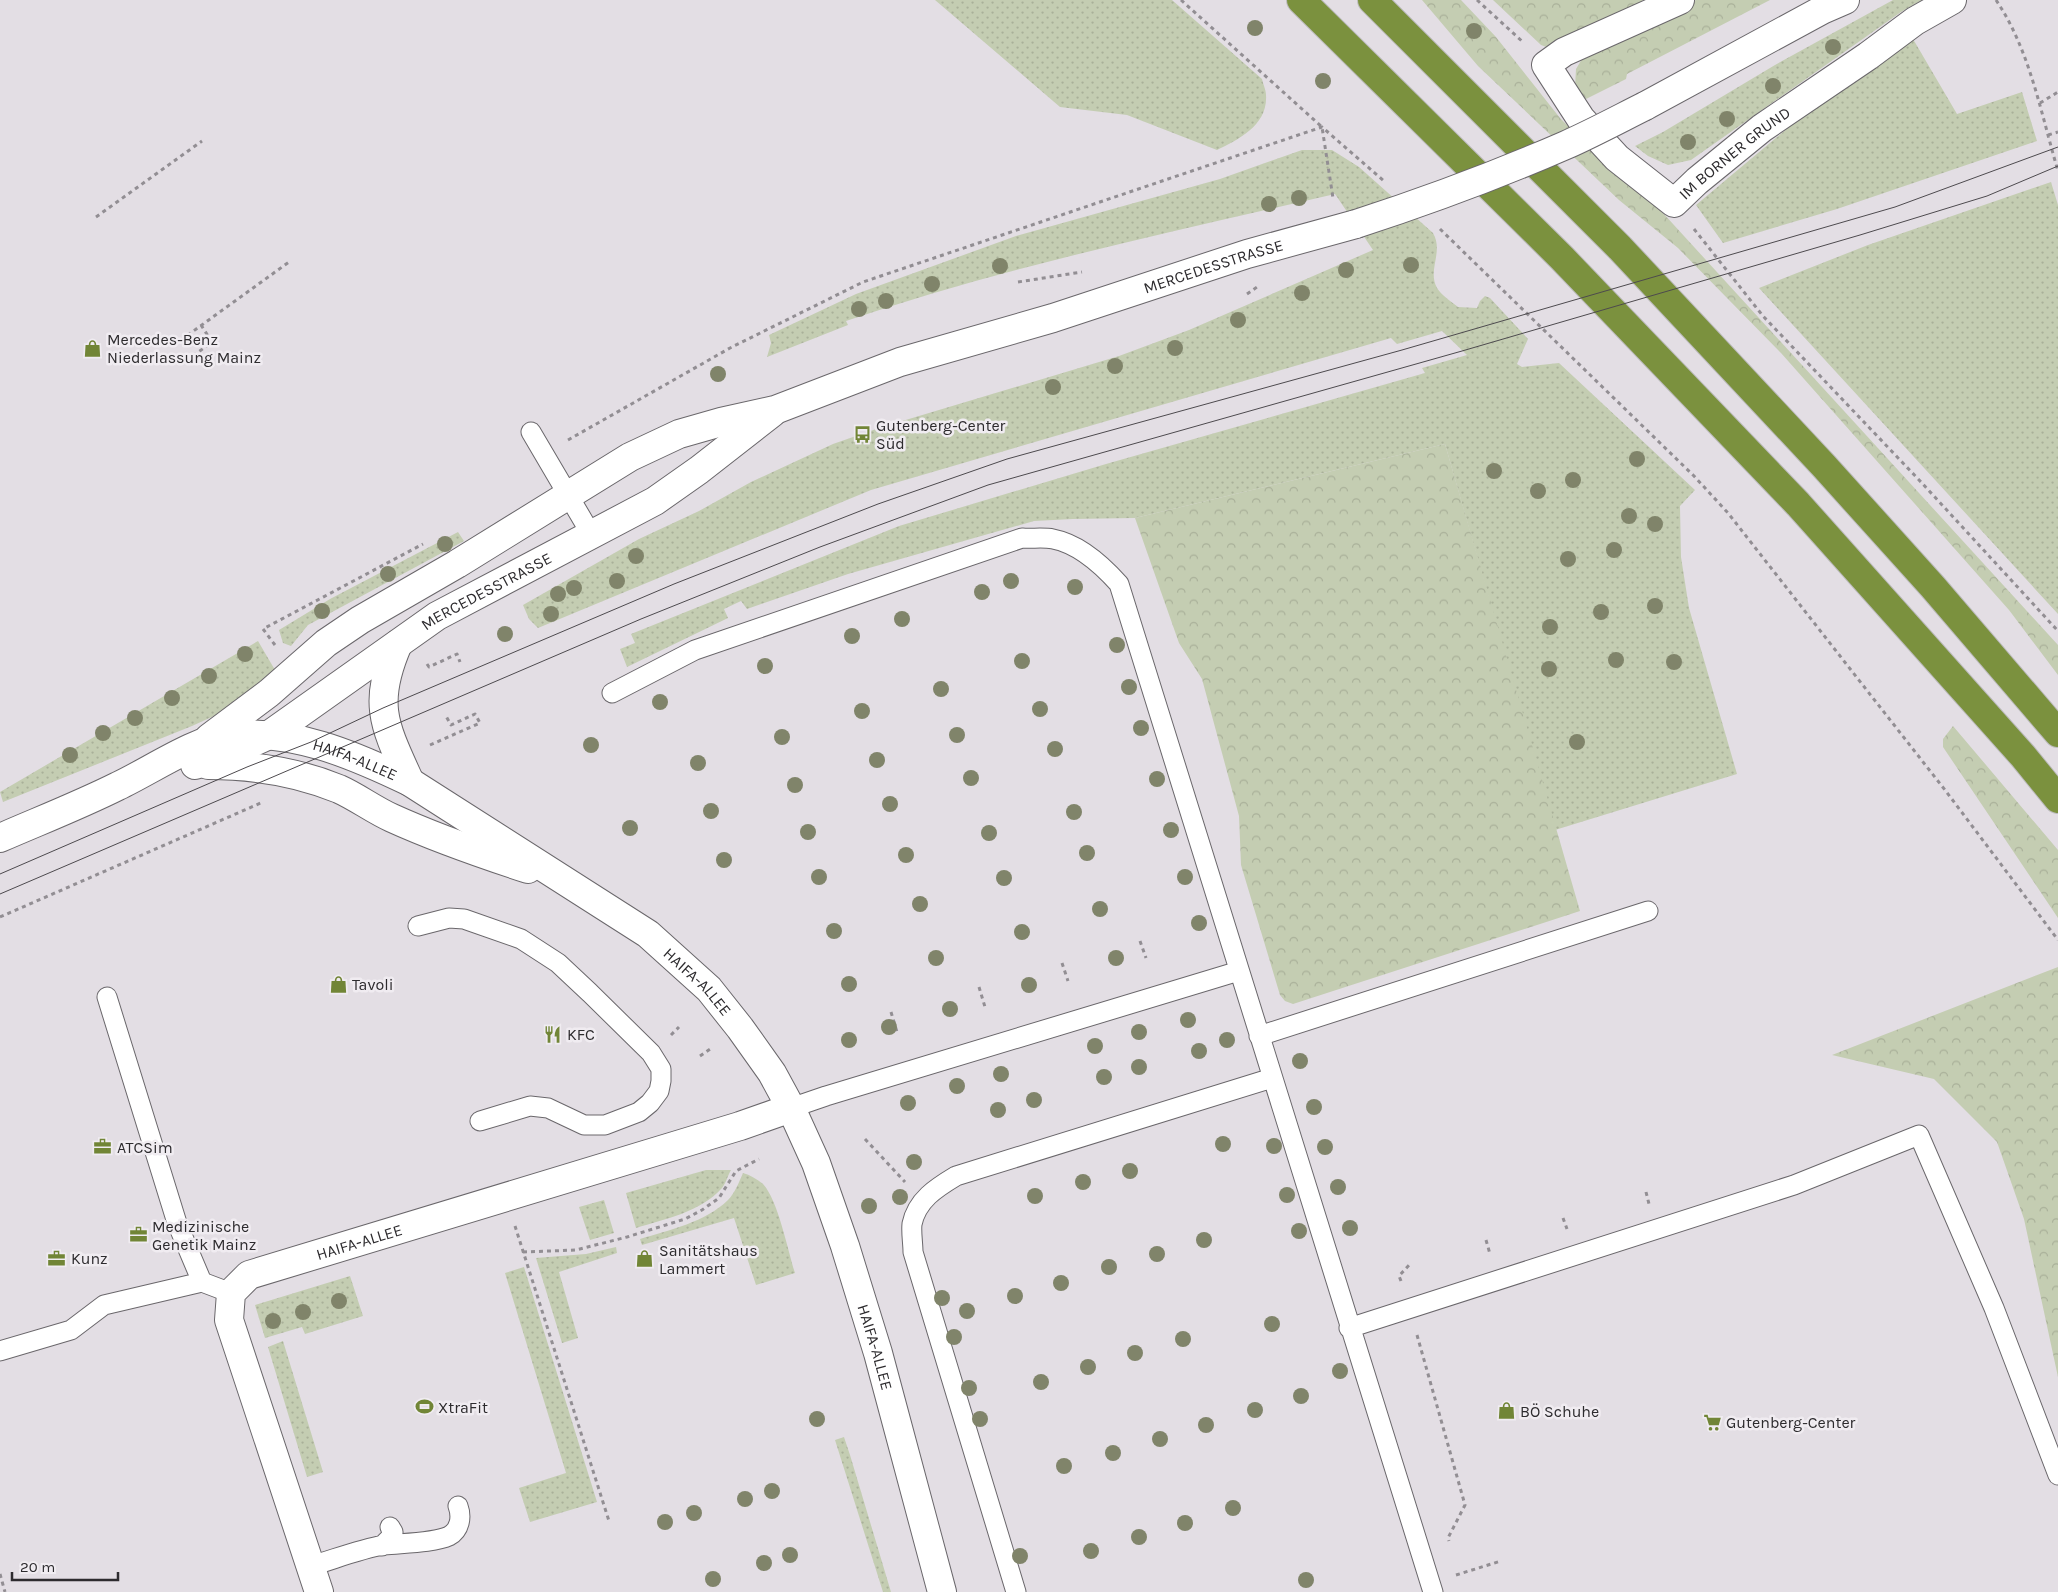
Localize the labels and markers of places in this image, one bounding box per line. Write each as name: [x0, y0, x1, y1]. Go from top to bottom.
place label: Mercedes-Benz Niederlassung Mainz: [107, 330, 261, 367]
shop icon: Mercedes-Benz Niederlassung Mainz: [83, 338, 103, 358]
place label: Gutenberg-Center Süd: [876, 416, 1006, 453]
bus stop icon: Gutenberg-Center Süd: [852, 424, 872, 444]
shop icon: Tavoli: [328, 974, 348, 994]
place label: Tavoli: [352, 975, 393, 994]
restaurant icon: KFC: [543, 1024, 563, 1044]
place label: KFC: [567, 1025, 595, 1044]
office icon: ATCSim: [93, 1137, 113, 1157]
place label: ATCSim: [117, 1138, 173, 1157]
place label: Medizinische Genetik Mainz: [152, 1217, 256, 1254]
office icon: Medizinische Genetik Mainz: [128, 1225, 148, 1245]
place label: Sanitätshaus Lammert: [659, 1241, 758, 1278]
office icon: Kunz: [47, 1248, 67, 1268]
place label: Kunz: [71, 1249, 108, 1268]
shop icon: Sanitätshaus Lammert: [635, 1249, 655, 1269]
sports icon: XtraFit: [414, 1397, 434, 1417]
place label: XtraFit: [438, 1398, 488, 1417]
shop icon: BÖ Schuhe: [1496, 1401, 1516, 1421]
place label: BÖ Schuhe: [1520, 1402, 1599, 1421]
supermarket icon: Gutenberg-Center: [1702, 1412, 1722, 1432]
place label: Gutenberg-Center: [1726, 1413, 1856, 1432]

